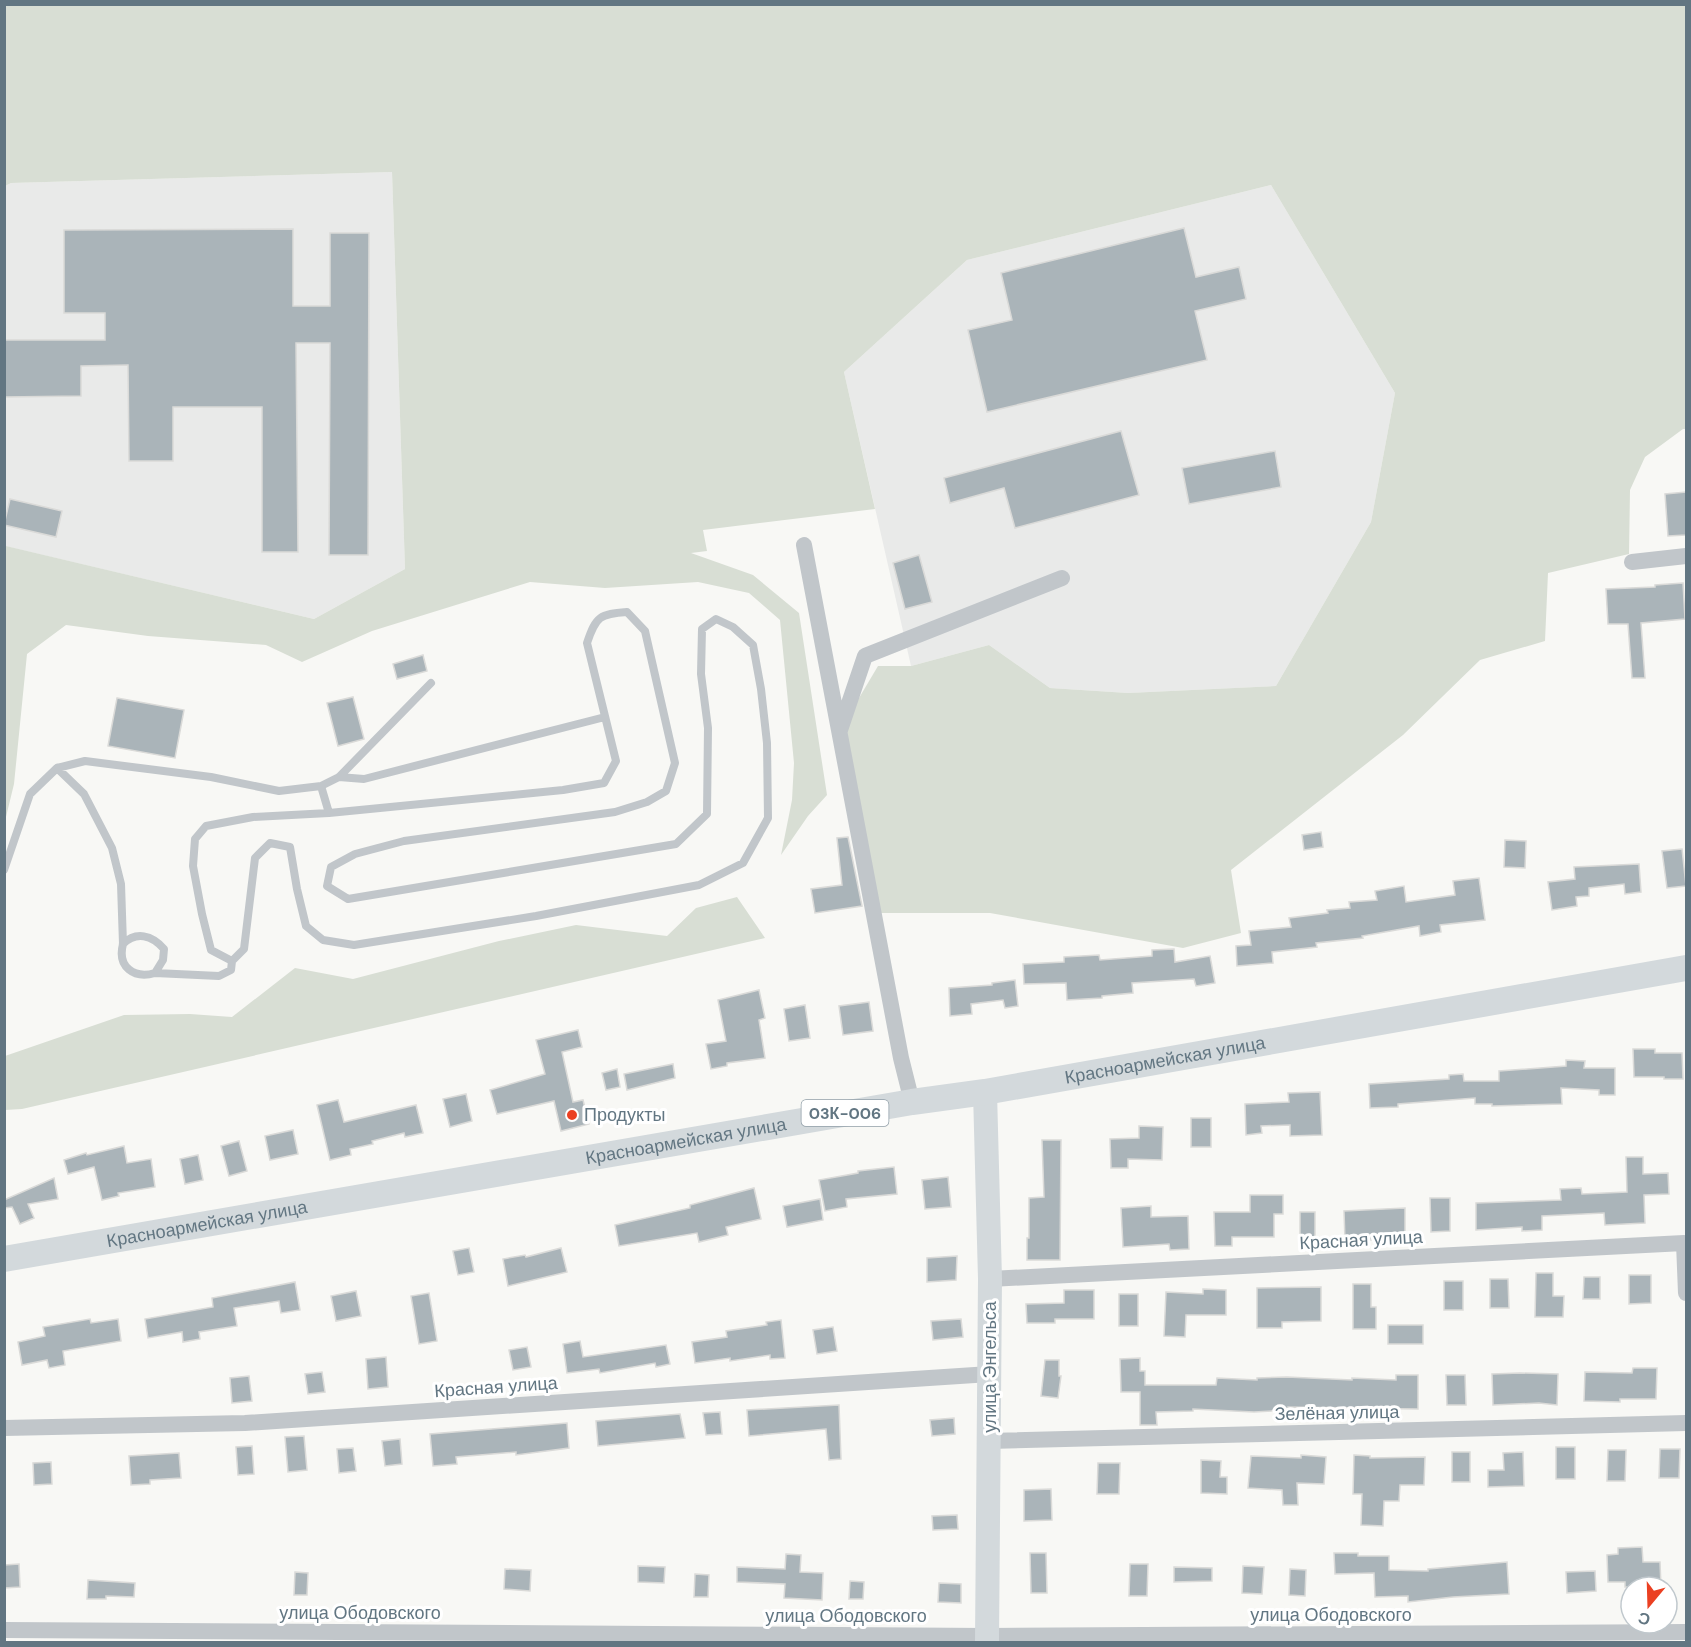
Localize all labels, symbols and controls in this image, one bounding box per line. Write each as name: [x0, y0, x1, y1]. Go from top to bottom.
street label: Красноармейская улица: [1063, 1030, 1268, 1090]
road number: 03К-006: [802, 1100, 888, 1126]
place label: Продукты: [584, 1103, 665, 1127]
marker: Продукты: [565, 1108, 579, 1122]
street label: Красноармейская улица: [584, 1112, 789, 1170]
street label: Красноармейская улица: [105, 1195, 310, 1253]
street label: Красная улица: [1299, 1225, 1424, 1255]
street label: улица Энгельса: [978, 1300, 1002, 1433]
street label: Красная улица: [434, 1371, 559, 1403]
street label: Зелёная улица: [1274, 1400, 1401, 1426]
north arrow: [1619, 1575, 1679, 1635]
street label: улица Ободовского: [279, 1601, 441, 1625]
street label: улица Ободовского: [1250, 1603, 1412, 1627]
street label: улица Ободовского: [765, 1604, 927, 1628]
text: С: [1635, 1607, 1653, 1631]

